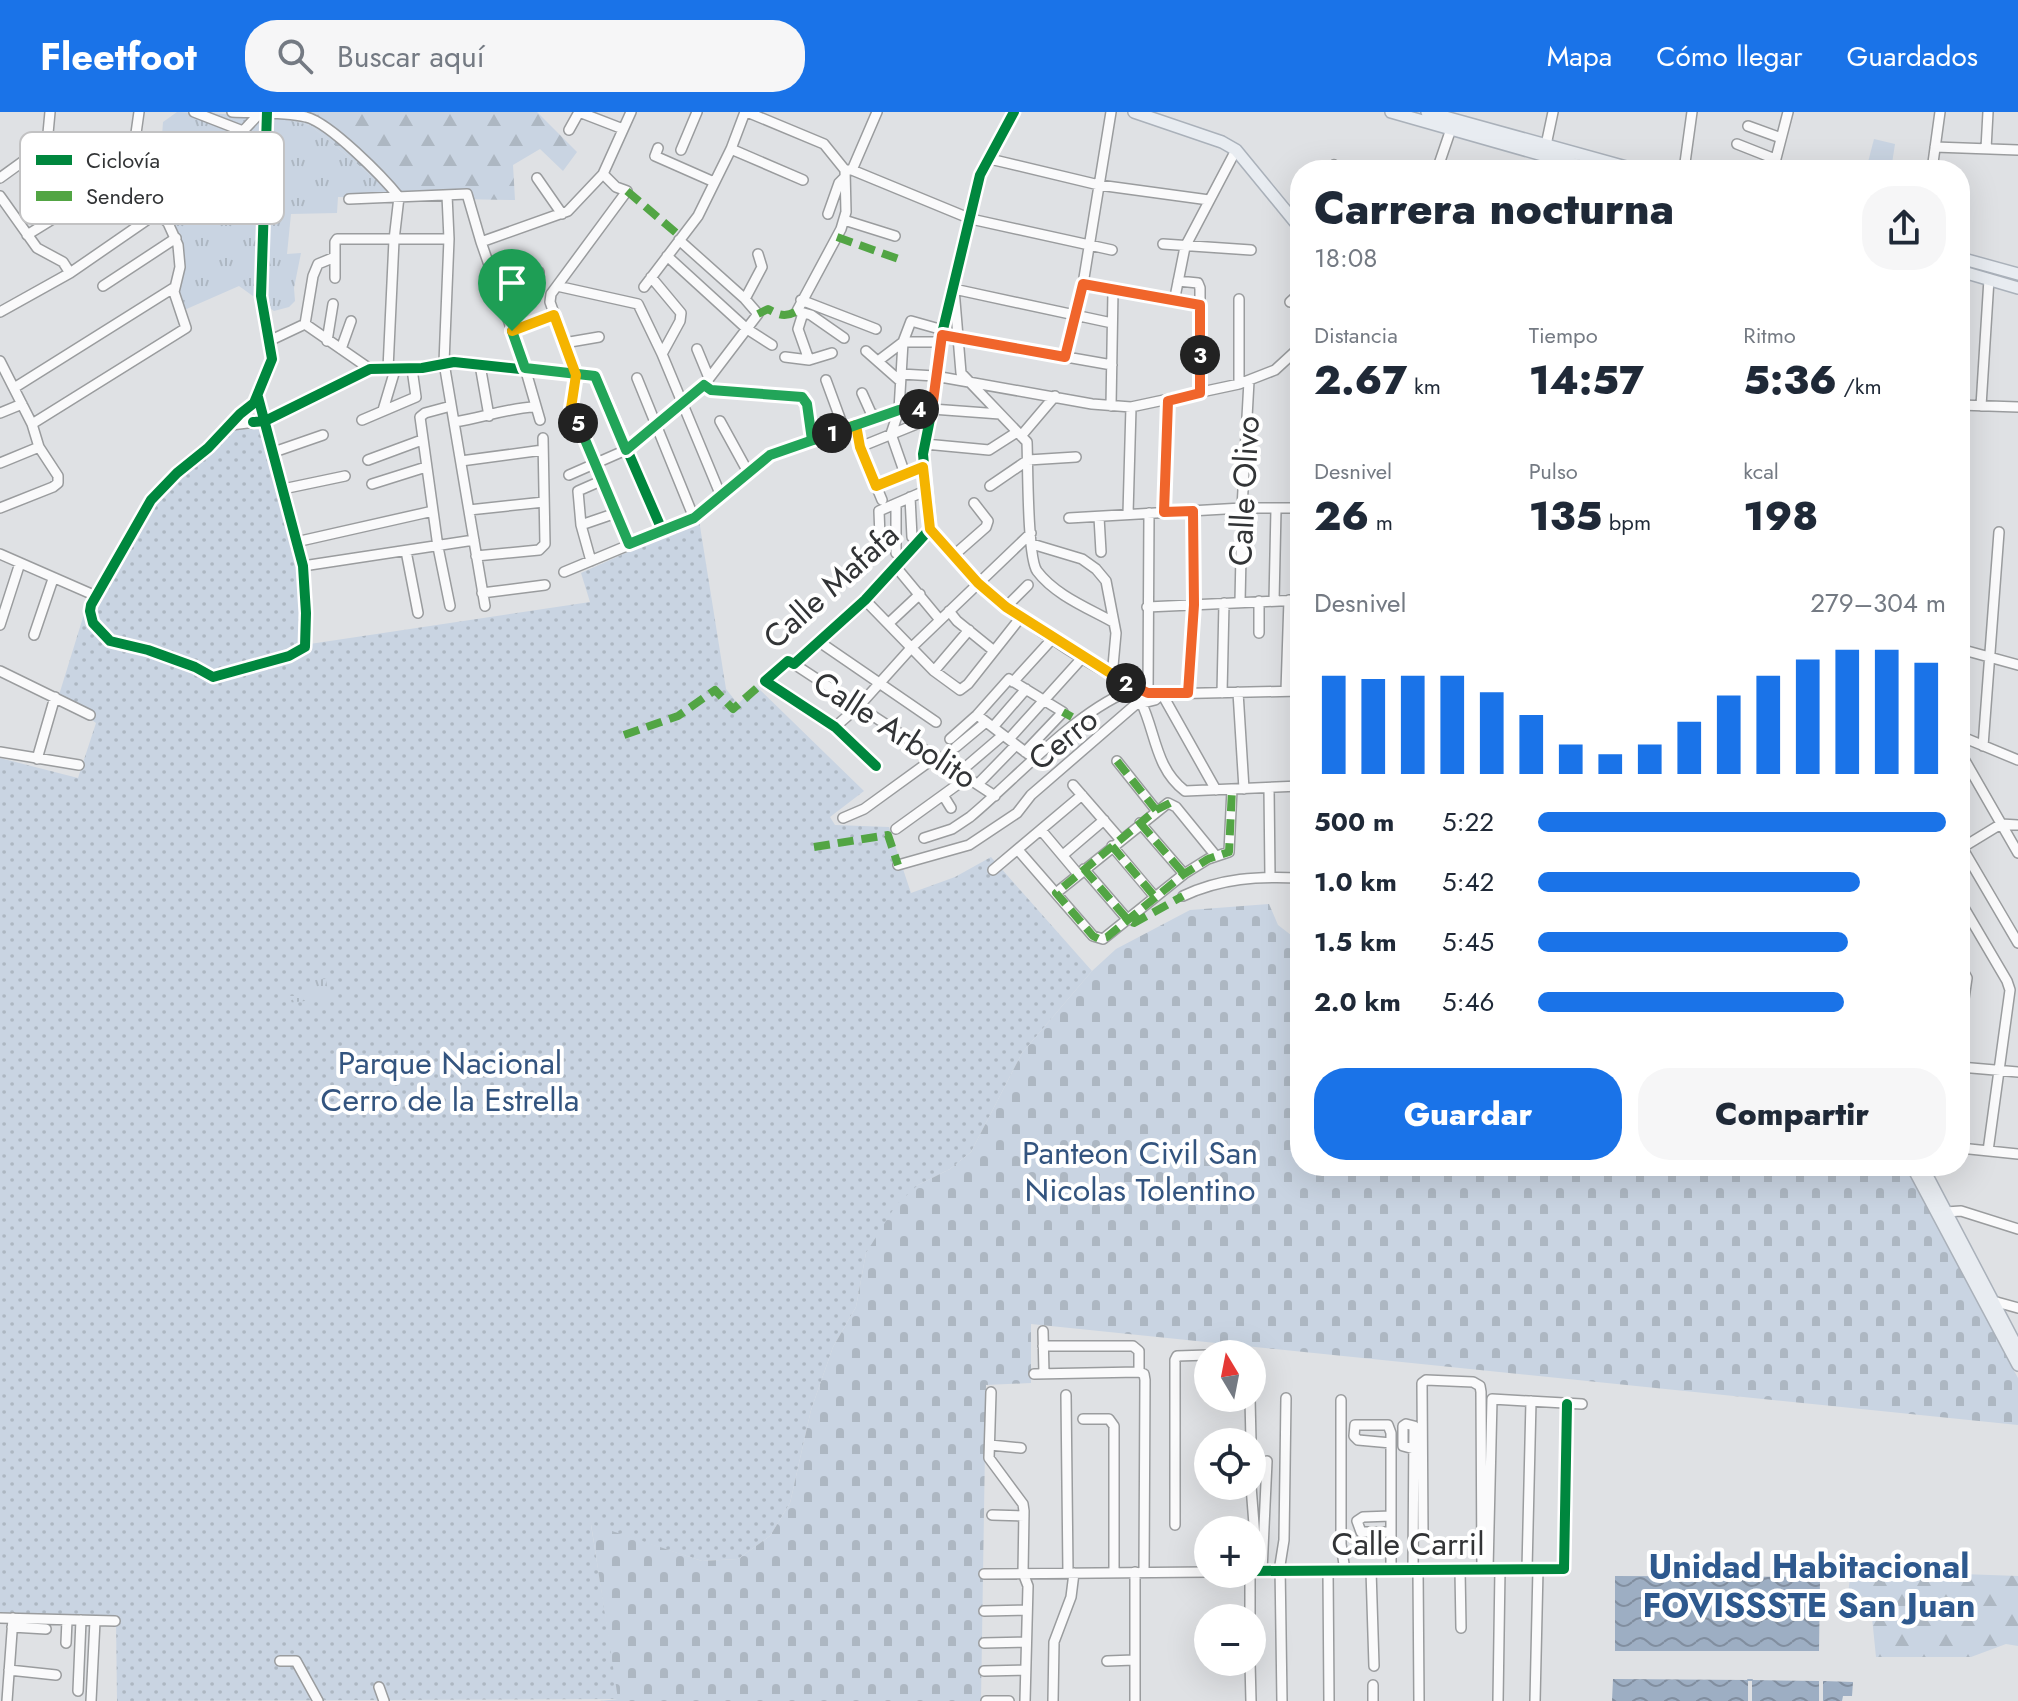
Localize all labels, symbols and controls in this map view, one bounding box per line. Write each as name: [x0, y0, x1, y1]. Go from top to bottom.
search box: [245, 20, 805, 92]
text: Fleetfoot: [40, 29, 197, 84]
icon: search: [273, 34, 317, 78]
text: Buscar aquí: [337, 35, 485, 78]
text: Mapa: [1547, 36, 1612, 77]
text: Cómo llegar: [1656, 36, 1803, 77]
text: Guardados: [1847, 36, 1978, 77]
legend: [20, 132, 284, 224]
text: Ciclovía: [86, 144, 160, 176]
text: Carrera nocturna: [1314, 177, 1674, 241]
text: Sendero: [86, 180, 164, 212]
button: share: [1862, 186, 1946, 270]
text: 18:08: [1314, 239, 1378, 277]
pin: [478, 249, 546, 331]
icon: arrive: [490, 261, 534, 305]
text: Distancia: [1314, 319, 1398, 351]
text: Tiempo: [1529, 319, 1598, 351]
text: Ritmo: [1743, 319, 1796, 351]
pin: 3: [1180, 335, 1220, 375]
text: 3: [1193, 339, 1207, 371]
text: 2.67: [1314, 351, 1407, 409]
text: 14:57: [1529, 351, 1644, 409]
text: 5:36: [1743, 351, 1837, 409]
text: km: [1407, 370, 1441, 402]
text: /km: [1837, 370, 1882, 402]
pin: 4: [899, 389, 939, 429]
text: 4: [911, 393, 927, 425]
pin: 5: [558, 403, 598, 443]
text: 5: [571, 407, 585, 439]
pin: 1: [812, 413, 852, 453]
street label: Calle Olivo: [1217, 415, 1271, 567]
text: 1: [826, 417, 838, 449]
text: Desnivel: [1314, 455, 1392, 487]
text: Pulso: [1529, 455, 1578, 487]
text: kcal: [1743, 455, 1779, 487]
text: 26: [1314, 487, 1369, 545]
text: 135: [1529, 487, 1602, 545]
text: 198: [1743, 487, 1818, 545]
text: m: [1369, 506, 1393, 538]
text: bpm: [1602, 506, 1651, 538]
street label: Calle Mafafa: [753, 513, 909, 659]
text: Desnivel: [1314, 584, 1406, 622]
text: 279–304 m: [1810, 584, 1946, 622]
street label: Calle Arbolito: [804, 660, 986, 800]
pin: 2: [1106, 663, 1146, 703]
text: 2: [1119, 667, 1133, 699]
street label: Cerro: [1018, 697, 1108, 781]
text: 500 m: [1314, 803, 1394, 841]
text: 5:22: [1442, 803, 1494, 841]
text: 1.0 km: [1314, 863, 1397, 901]
text: 5:42: [1442, 863, 1494, 901]
text: 1.5 km: [1314, 923, 1397, 961]
text: 5:45: [1442, 923, 1494, 961]
text: 2.0 km: [1314, 983, 1401, 1021]
text: 5:46: [1442, 983, 1495, 1021]
park label: Parque Nacional Cerro de la Estrella: [321, 1040, 579, 1123]
button: Guardar: [1314, 1068, 1622, 1160]
button: Compartir: [1638, 1068, 1946, 1160]
park label: Panteon Civil San Nicolas Tolentino: [1022, 1130, 1258, 1213]
north arrow: [1194, 1340, 1266, 1412]
map controls: [1194, 1340, 1266, 1676]
button: locate: [1194, 1428, 1266, 1500]
button: +: [1194, 1516, 1266, 1588]
street label: Calle Carril: [1331, 1521, 1485, 1567]
district label: Unidad Habitacional FOVISSSTE San Juan: [1642, 1542, 1976, 1630]
button: −: [1194, 1604, 1266, 1676]

